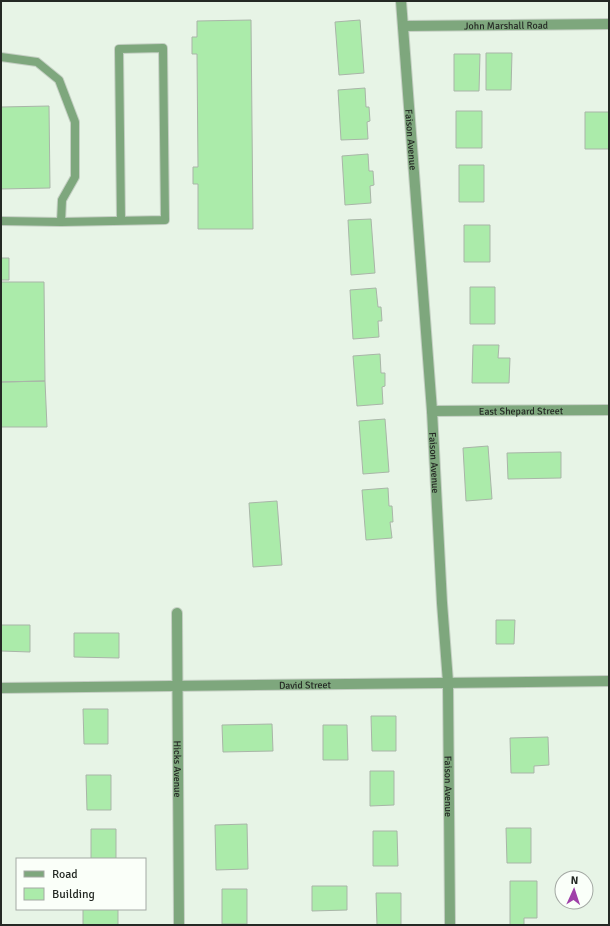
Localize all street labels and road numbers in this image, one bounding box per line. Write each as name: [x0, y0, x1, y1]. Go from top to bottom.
street label: John Marshall Road: [464, 20, 548, 32]
street label: Faison Avenue: [402, 109, 419, 171]
street label: East Shepard Street: [479, 405, 564, 418]
street label: Faison Avenue: [426, 432, 441, 494]
street label: David Street: [279, 679, 332, 692]
street label: Hicks Avenue: [171, 740, 183, 798]
street label: Faison Avenue: [442, 756, 454, 817]

